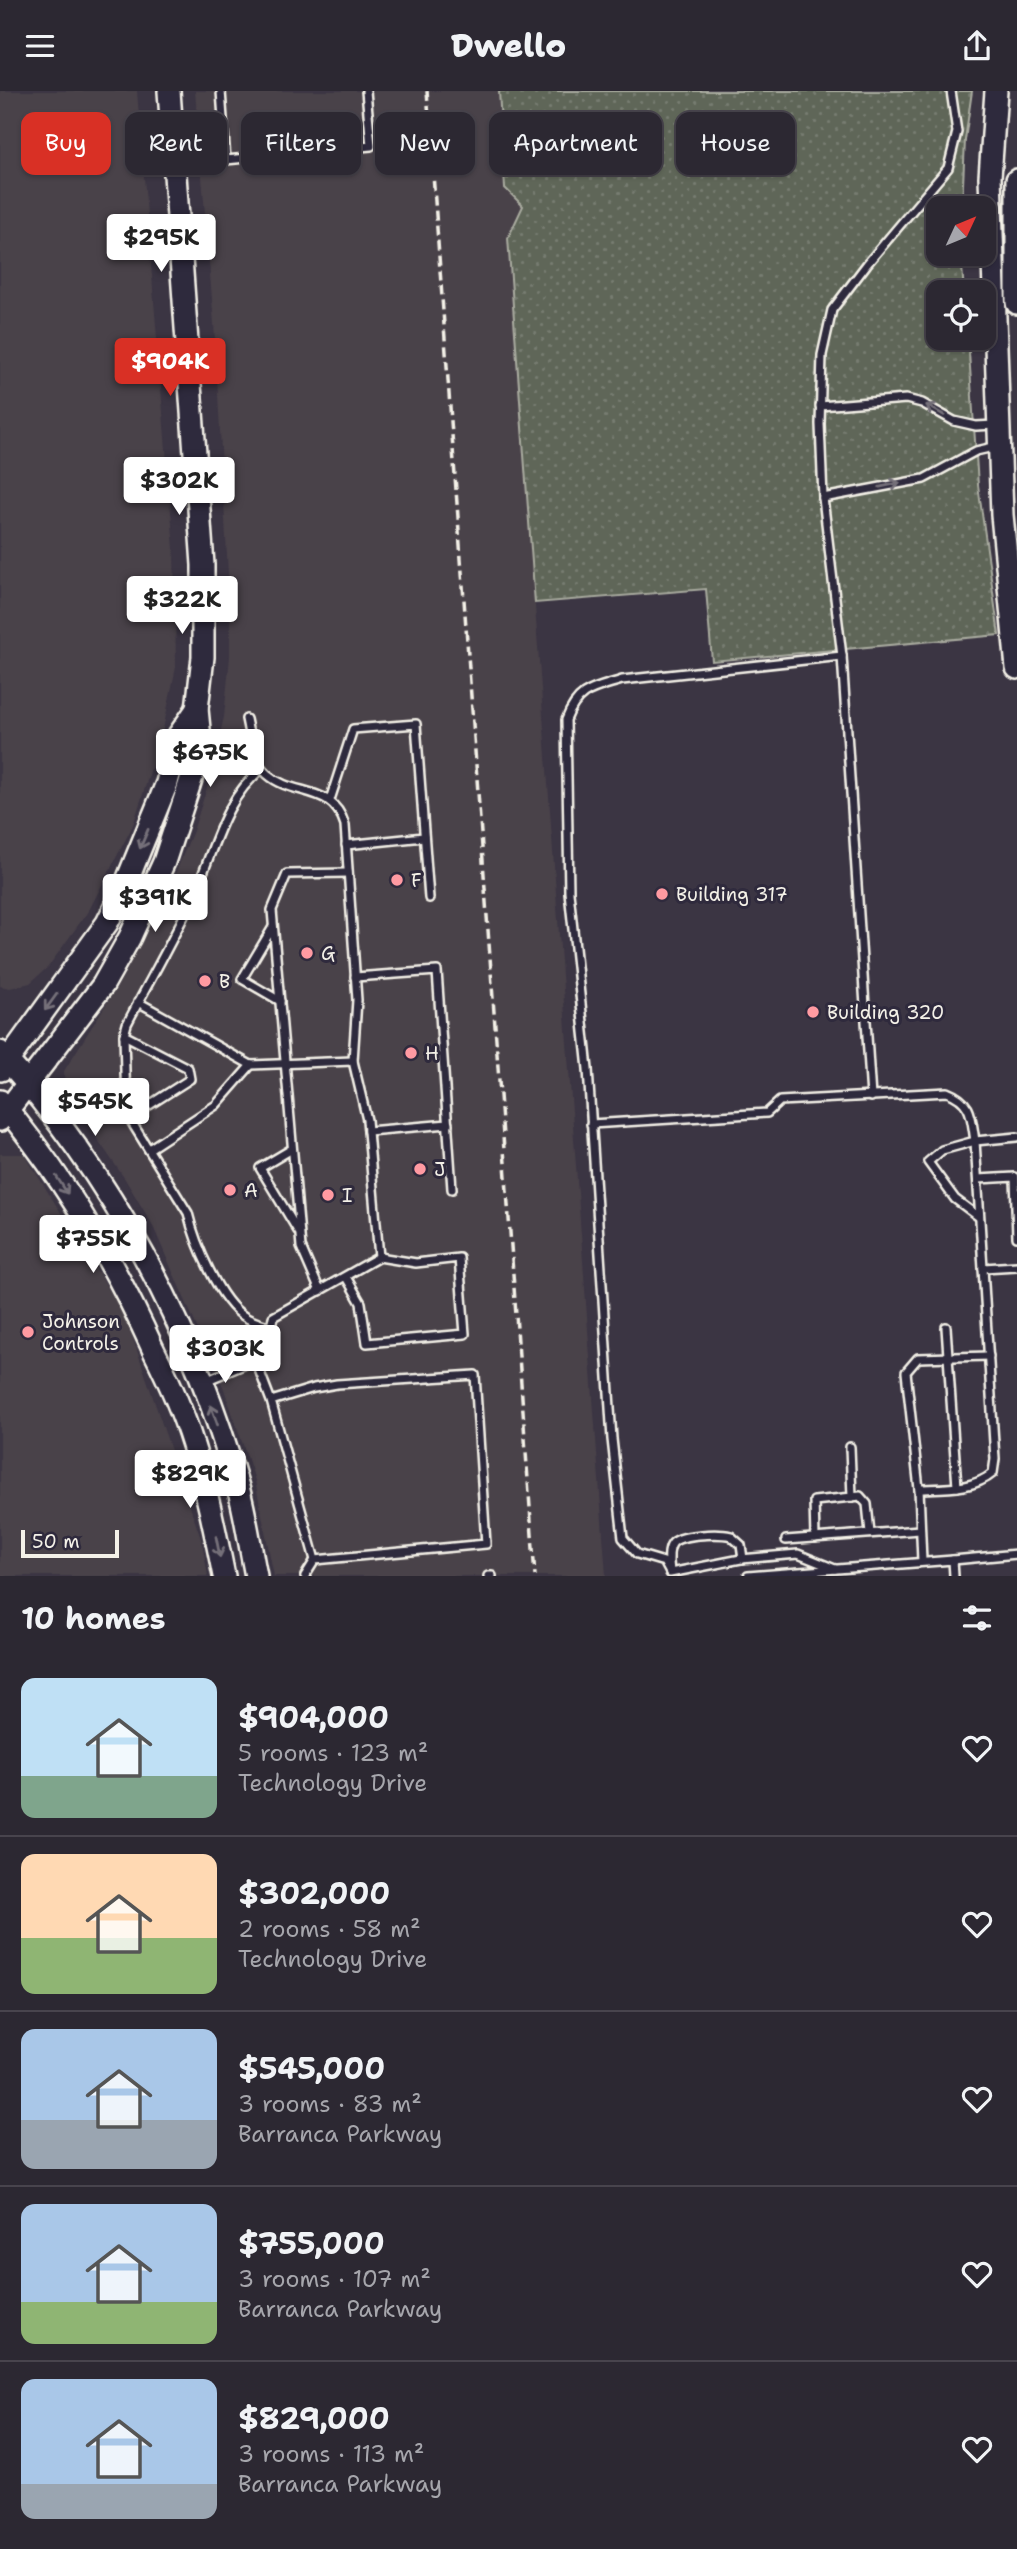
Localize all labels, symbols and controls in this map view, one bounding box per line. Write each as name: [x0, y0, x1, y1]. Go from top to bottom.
text: Dwello: [451, 24, 566, 67]
icon: menu: [21, 27, 59, 65]
icon: share: [958, 27, 996, 65]
chip: Buy: [21, 112, 111, 175]
chip: Rent: [125, 112, 227, 175]
chip: Filters: [241, 112, 361, 175]
chip: New: [375, 112, 475, 175]
chip: Apartment: [489, 112, 662, 175]
chip: House: [676, 112, 795, 175]
north arrow: [926, 196, 996, 266]
map controls: [926, 196, 996, 350]
pin: $295K: [112, 215, 210, 274]
text: $295K: [123, 222, 199, 252]
button: locate: [926, 280, 996, 350]
pin: $904K: [121, 338, 219, 398]
text: $904K: [131, 346, 209, 376]
one-way arrow: [925, 403, 945, 417]
pin: $302K: [130, 457, 228, 517]
text: $302K: [140, 465, 218, 495]
one-way arrow: [878, 478, 901, 492]
pin: $322K: [133, 577, 231, 636]
text: $322K: [143, 584, 221, 614]
pin: $675K: [161, 729, 259, 789]
text: $675K: [172, 737, 248, 767]
one-way arrow: [137, 828, 150, 850]
place label: F: [411, 868, 422, 893]
marker: F: [389, 872, 405, 888]
pin: $391K: [106, 875, 204, 934]
text: $391K: [119, 882, 191, 912]
place label: Building 317: [676, 882, 788, 907]
marker: Building 317: [654, 886, 670, 902]
place label: G: [321, 941, 335, 966]
marker: G: [299, 945, 315, 961]
place label: B: [219, 969, 230, 994]
marker: B: [197, 973, 213, 989]
one-way arrow: [44, 993, 59, 1012]
place label: Building 320: [827, 1000, 944, 1025]
marker: Building 320: [805, 1004, 821, 1020]
place label: H: [425, 1041, 439, 1066]
marker: H: [403, 1045, 419, 1061]
pin: $545K: [46, 1079, 144, 1138]
text: $545K: [57, 1086, 133, 1116]
place label: J: [434, 1157, 445, 1182]
marker: J: [412, 1161, 428, 1177]
one-way arrow: [56, 1174, 70, 1194]
place label: A: [244, 1178, 258, 1203]
marker: A: [222, 1182, 238, 1198]
place label: I: [342, 1183, 352, 1208]
marker: I: [320, 1187, 336, 1203]
pin: $755K: [44, 1215, 142, 1275]
text: $755K: [55, 1223, 131, 1253]
place label: Johnson Controls: [42, 1309, 120, 1356]
marker: Johnson Controls: [20, 1324, 36, 1340]
pin: $303K: [176, 1325, 274, 1385]
text: $303K: [186, 1333, 264, 1363]
one-way arrow: [207, 1405, 220, 1427]
pin: $829K: [141, 1451, 239, 1510]
text: $829K: [151, 1458, 229, 1488]
scale bar: [21, 1527, 119, 1559]
text: 50 m: [32, 1529, 80, 1554]
one-way arrow: [212, 1535, 226, 1558]
text: 10 homes: [21, 1598, 166, 1639]
icon: filters: [958, 1599, 996, 1637]
text: $904,000: [238, 1697, 389, 1738]
icon: home: [77, 1706, 161, 1790]
icon: heart: [958, 1729, 996, 1767]
text: 5 rooms · 123 m²: [238, 1738, 428, 1768]
text: Technology Drive: [238, 1768, 427, 1798]
text: $302,000: [238, 1873, 390, 1914]
icon: home: [77, 1882, 161, 1966]
icon: heart: [958, 1905, 996, 1943]
text: 2 rooms · 58 m²: [238, 1914, 421, 1944]
text: Technology Drive: [238, 1944, 427, 1974]
text: $545,000: [238, 2048, 385, 2089]
icon: home: [77, 2057, 161, 2141]
icon: heart: [958, 2080, 996, 2118]
text: 3 rooms · 83 m²: [238, 2089, 422, 2119]
text: Barranca Parkway: [238, 2119, 442, 2149]
text: $755,000: [238, 2223, 385, 2264]
icon: home: [77, 2232, 161, 2316]
icon: heart: [958, 2255, 996, 2293]
text: 3 rooms · 107 m²: [238, 2264, 431, 2294]
text: Barranca Parkway: [238, 2294, 442, 2324]
text: $829,000: [238, 2398, 390, 2439]
icon: home: [77, 2407, 161, 2491]
icon: heart: [958, 2430, 996, 2468]
text: 3 rooms · 113 m²: [238, 2439, 424, 2469]
text: Barranca Parkway: [238, 2469, 442, 2499]

